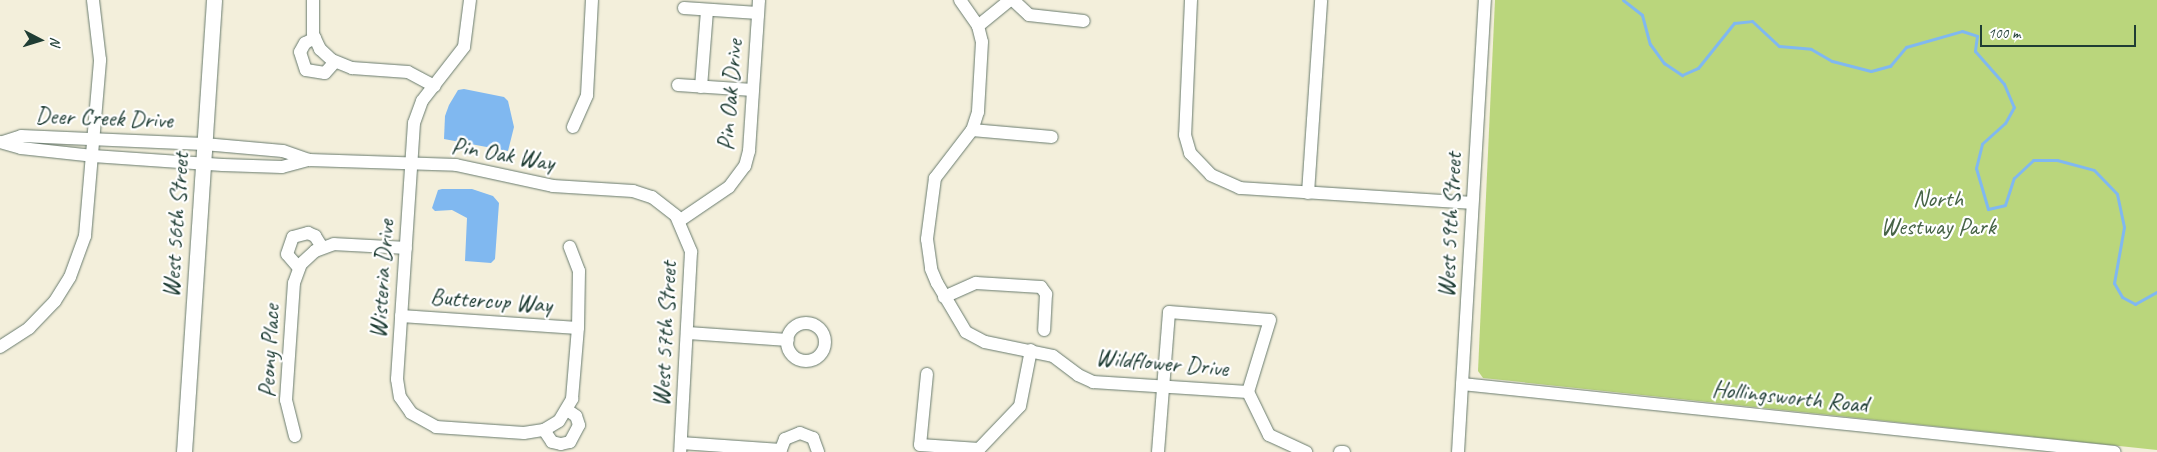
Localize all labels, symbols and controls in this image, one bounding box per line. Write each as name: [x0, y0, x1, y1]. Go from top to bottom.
north arrow: [15, 15, 65, 65]
scale bar: [1982, 15, 2138, 47]
text: 100 m: [1988, 24, 2020, 43]
text: N: [47, 36, 64, 46]
street label: Pin Oak Drive: [711, 38, 749, 152]
street label: Deer Creek Drive: [35, 101, 173, 135]
street label: Pin Oak Way: [449, 131, 557, 177]
street label: West 56th Street: [157, 151, 195, 299]
street label: West 59th Street: [1432, 151, 1468, 299]
park label: North Westway Park: [1880, 185, 1996, 241]
street label: Wisteria Drive: [363, 219, 401, 339]
street label: West 57th Street: [647, 260, 683, 408]
street label: Buttercup Way: [429, 282, 553, 320]
street label: Peony Place: [252, 303, 286, 399]
street label: Wildflower Drive: [1094, 343, 1230, 383]
street label: Hollingsworth Road: [1711, 375, 1869, 419]

